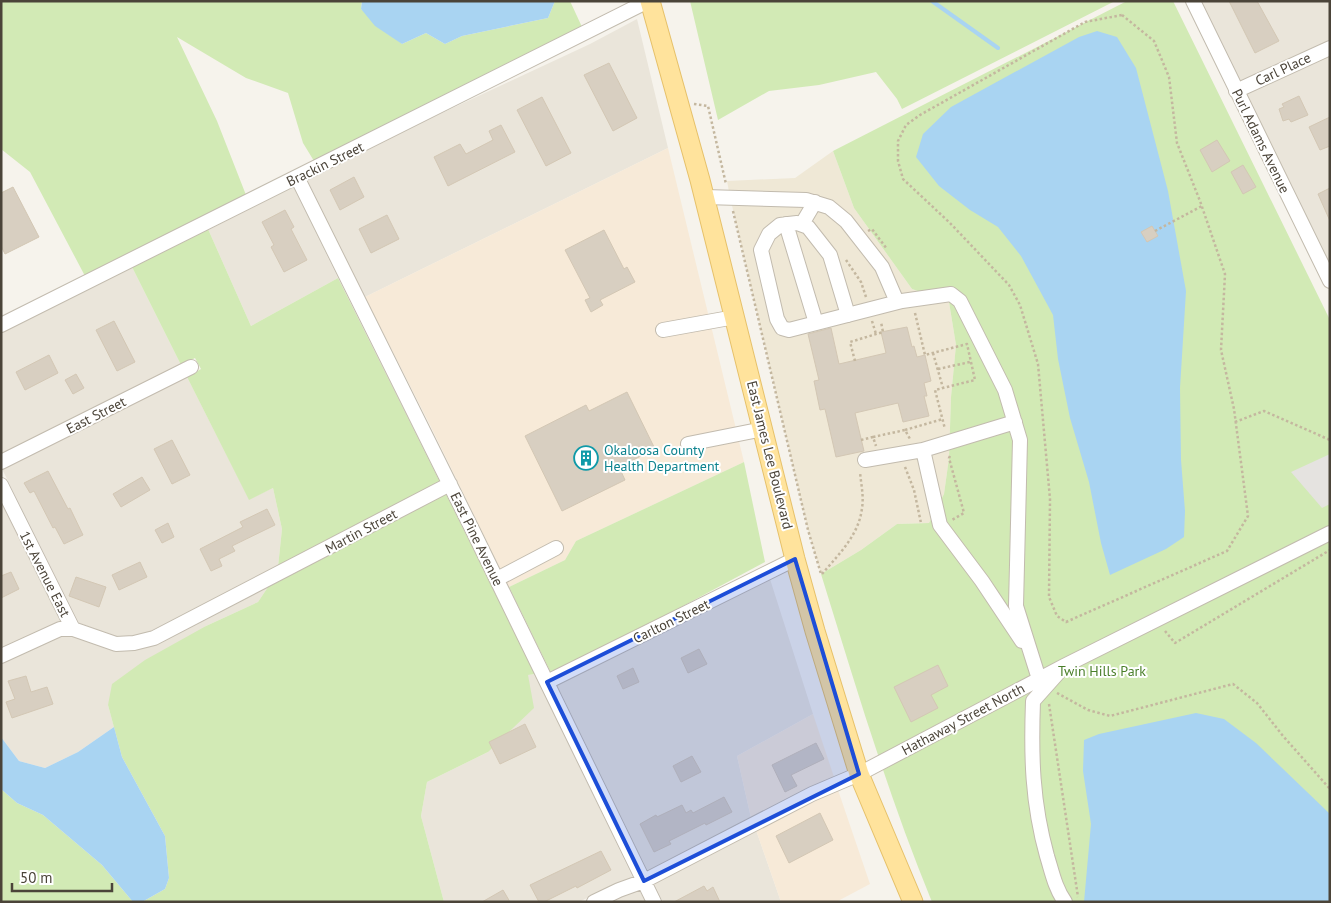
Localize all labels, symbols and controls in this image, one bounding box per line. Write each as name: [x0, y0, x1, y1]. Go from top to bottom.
street label: Carl Place: [1252, 48, 1314, 90]
street label: Purl Adams Avenue: [1228, 86, 1294, 196]
street label: Brackin Street: [283, 137, 367, 190]
street label: East James Lee Boulevard: [743, 379, 797, 531]
street label: East Street: [63, 392, 129, 438]
place label: Okaloosa County Health Department: [604, 441, 720, 475]
building icon: Okaloosa County Health Department: [573, 445, 599, 471]
street label: East Pine Avenue: [447, 489, 507, 589]
street label: Martin Street: [322, 504, 400, 557]
street label: 1st Avenue East: [16, 528, 74, 620]
street label: Carlton Street: [630, 595, 712, 647]
park label: Twin Hills Park: [1058, 662, 1146, 680]
street label: Hathaway Street North: [898, 679, 1028, 759]
scale bar: [12, 860, 112, 892]
text: 50 m: [20, 868, 53, 887]

